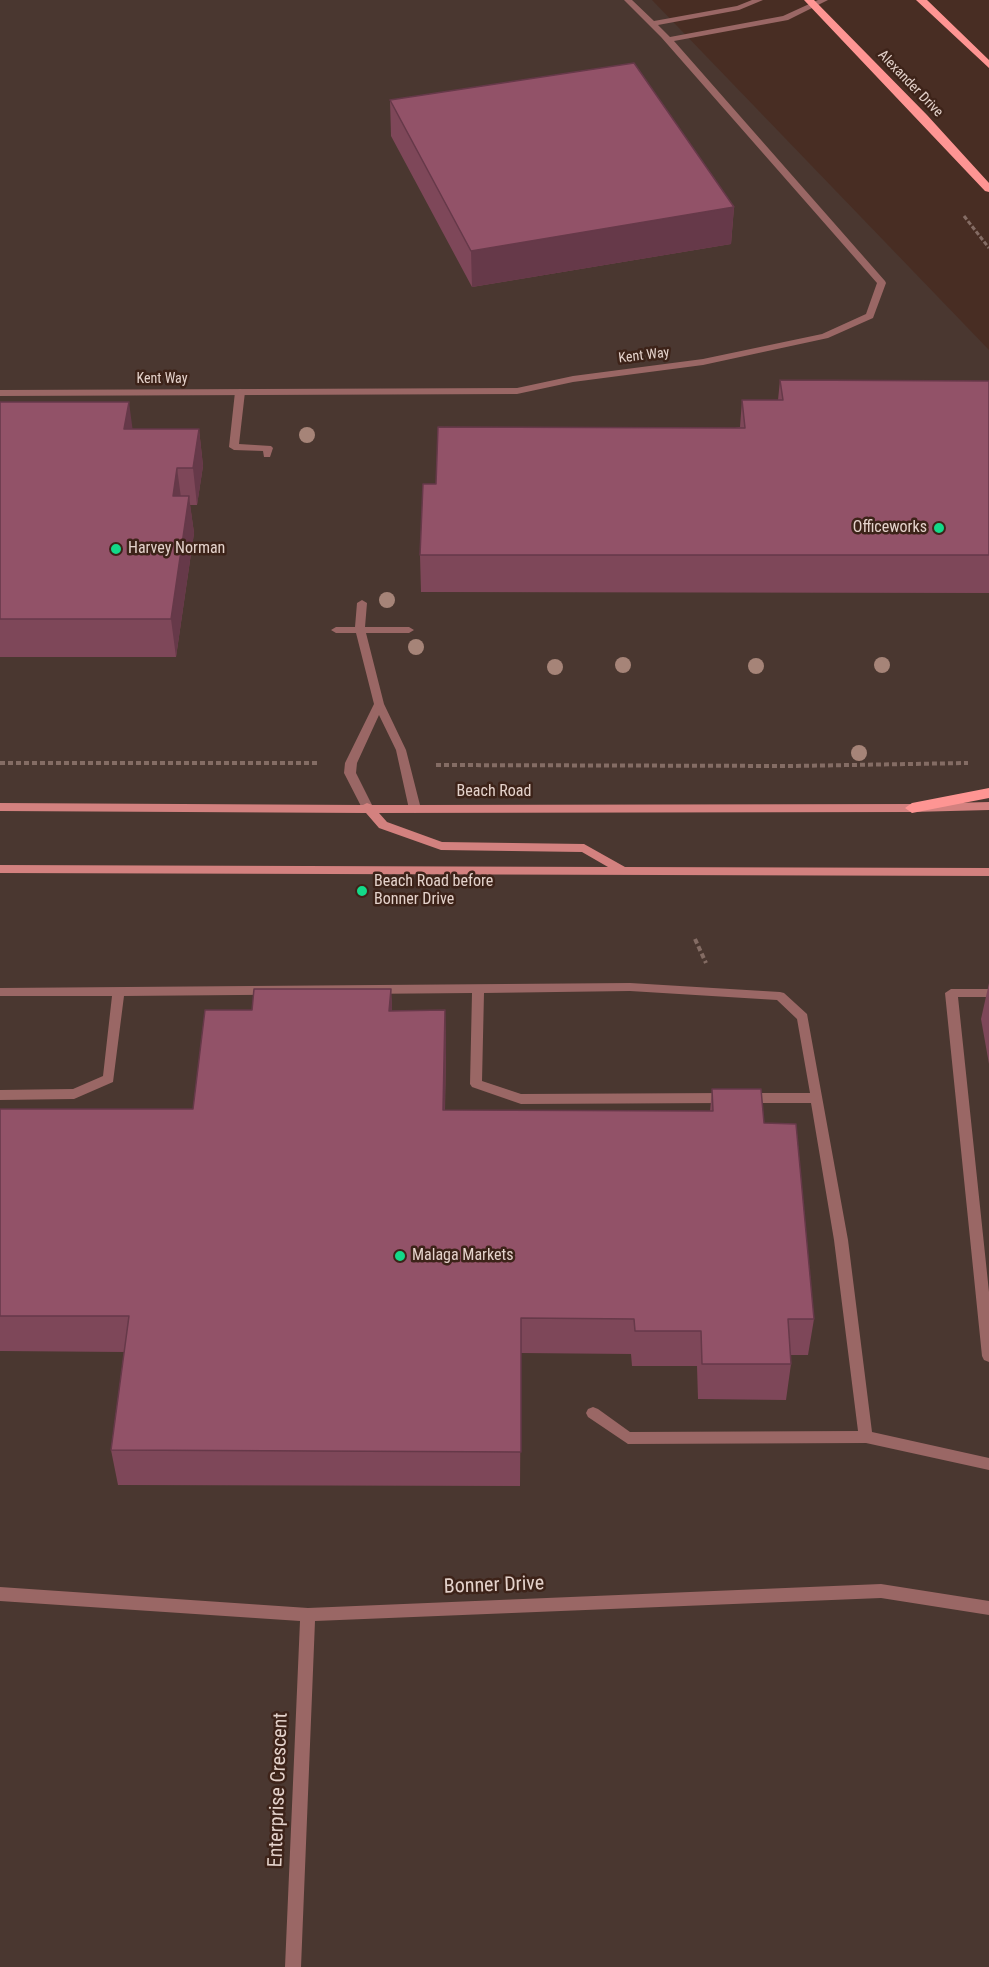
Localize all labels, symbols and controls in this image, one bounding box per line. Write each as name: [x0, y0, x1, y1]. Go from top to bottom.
street label: Alexander Drive: [874, 47, 946, 121]
street label: Kent Way: [618, 345, 670, 367]
street label: Kent Way: [136, 371, 188, 387]
place label: Officeworks: [853, 518, 927, 538]
marker: Officeworks: [932, 521, 946, 535]
place label: Harvey Norman: [128, 539, 225, 559]
marker: Harvey Norman: [109, 542, 123, 556]
street label: Beach Road: [457, 782, 531, 802]
place label: Beach Road before Bonner Drive: [374, 872, 493, 910]
marker: Beach Road before Bonner Drive: [355, 884, 369, 898]
place label: Malaga Markets: [412, 1246, 514, 1266]
marker: Malaga Markets: [393, 1249, 407, 1263]
street label: Bonner Drive: [443, 1572, 545, 1600]
street label: Enterprise Crescent: [264, 1712, 294, 1868]

